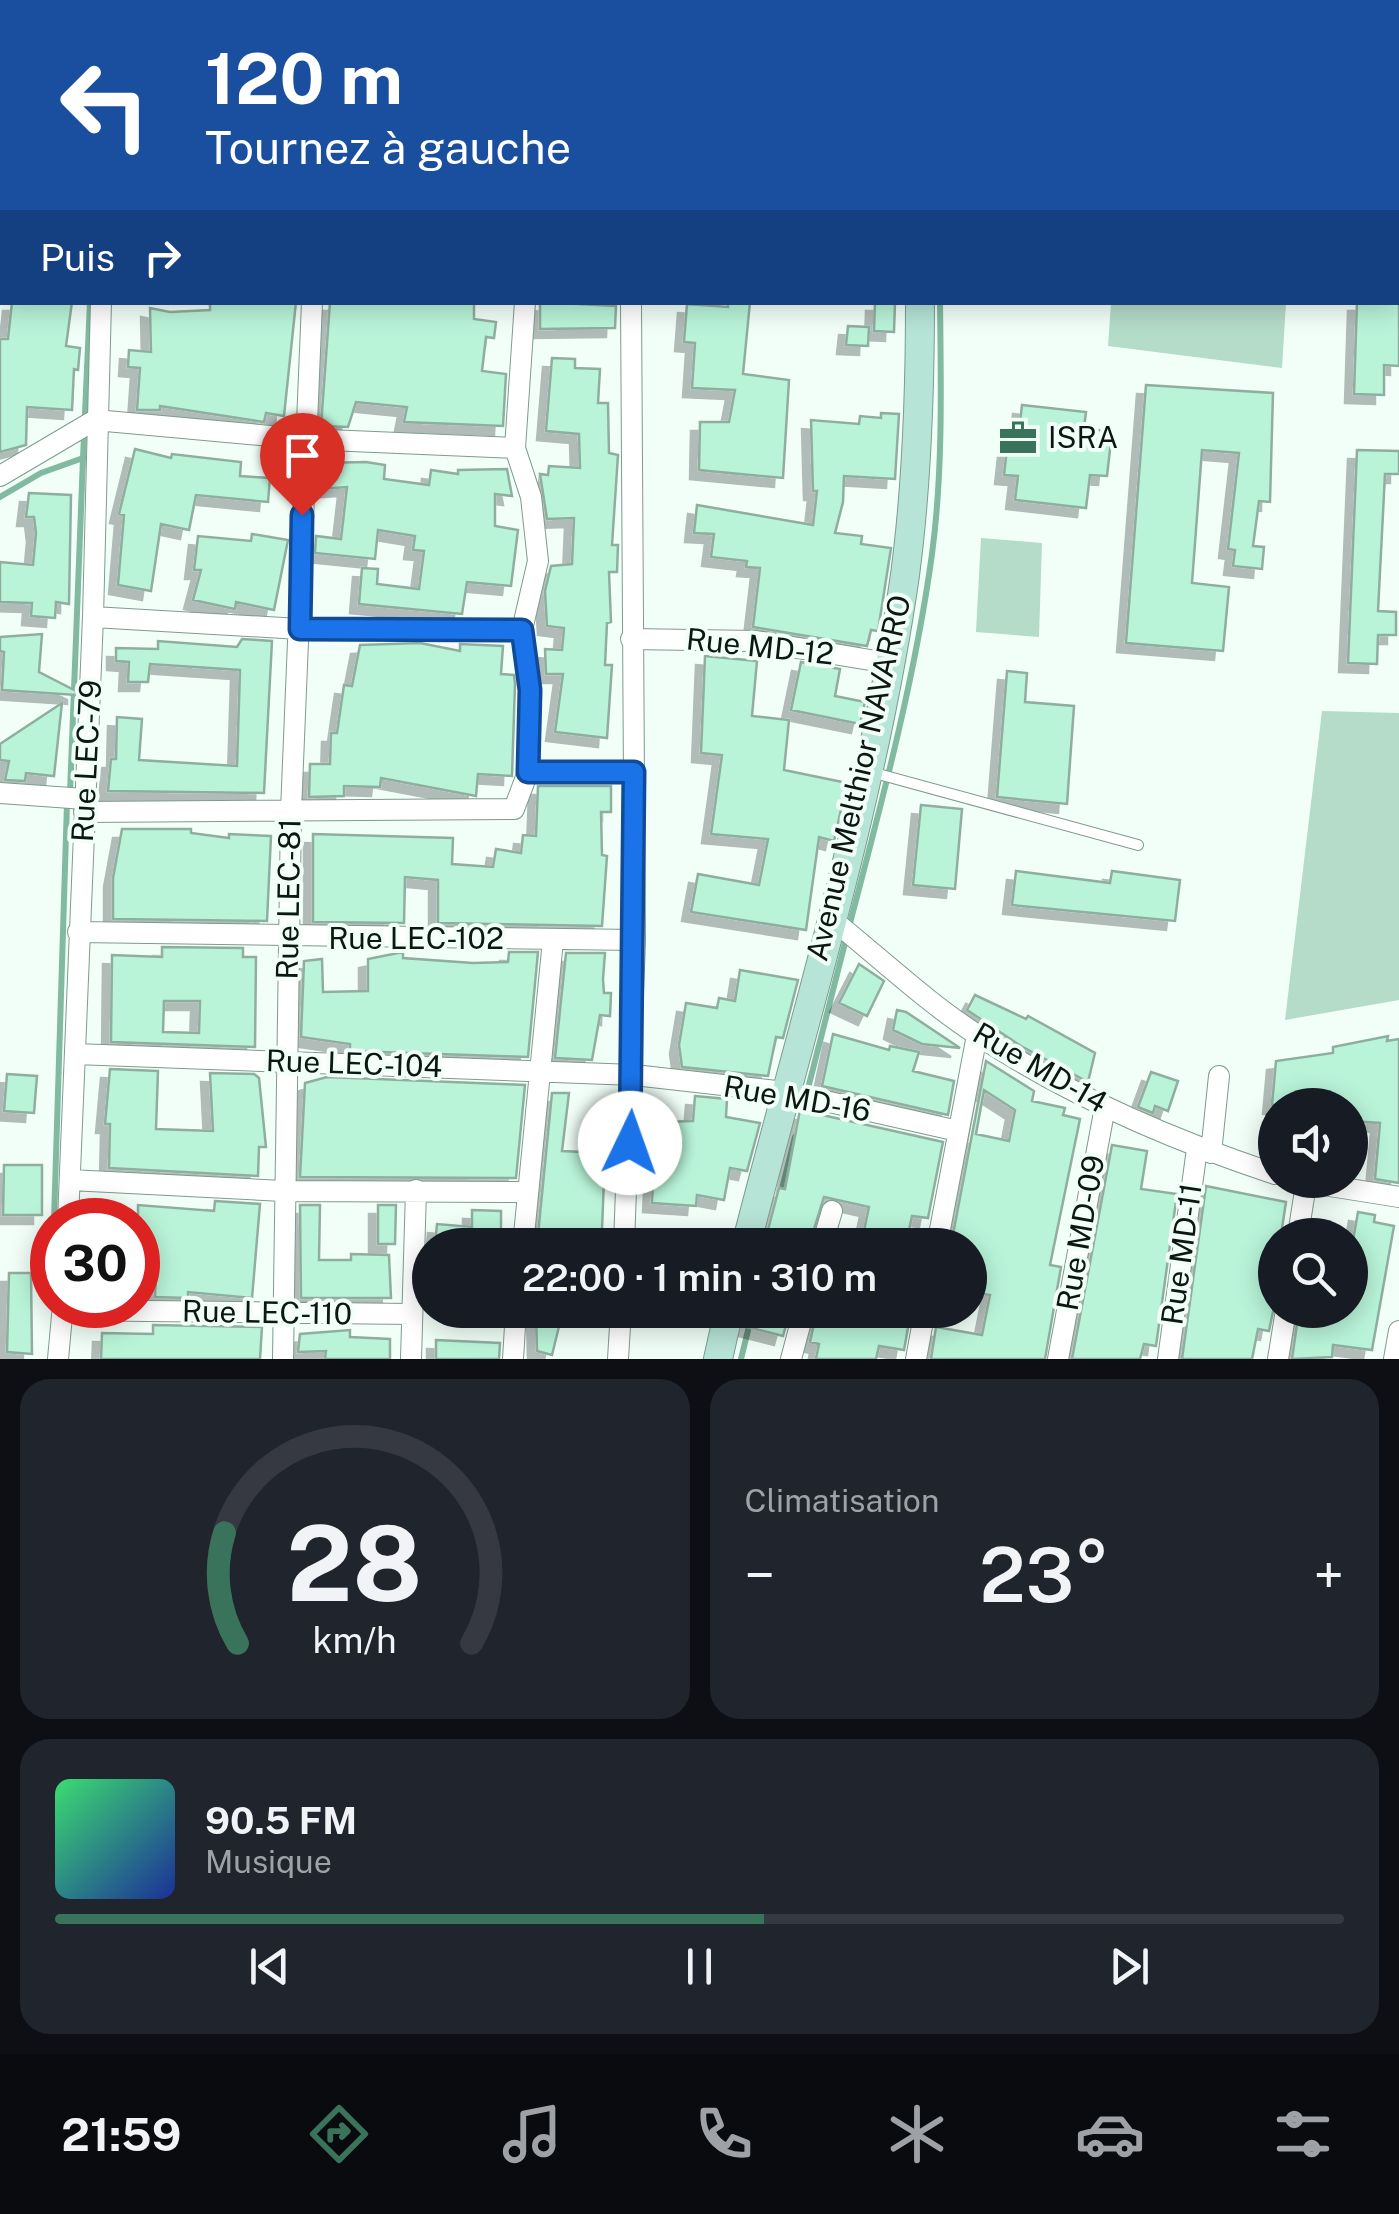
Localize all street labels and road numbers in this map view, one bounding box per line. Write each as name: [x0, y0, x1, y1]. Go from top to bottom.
street label: Avenue Melthior NAVARRO: [798, 591, 918, 964]
street label: Rue MD-12: [685, 620, 836, 672]
street label: Rue LEC-79: [64, 679, 108, 843]
street label: Rue LEC-81: [269, 818, 307, 980]
street label: Rue LEC-102: [328, 920, 504, 956]
street label: Rue MD-14: [967, 1014, 1114, 1120]
street label: Rue LEC-104: [265, 1042, 443, 1084]
street label: Rue MD-16: [721, 1067, 874, 1129]
street label: Rue MD-09: [1049, 1152, 1111, 1313]
street label: Rue MD-11: [1153, 1181, 1209, 1327]
street label: Rue LEC-110: [182, 1293, 352, 1331]

